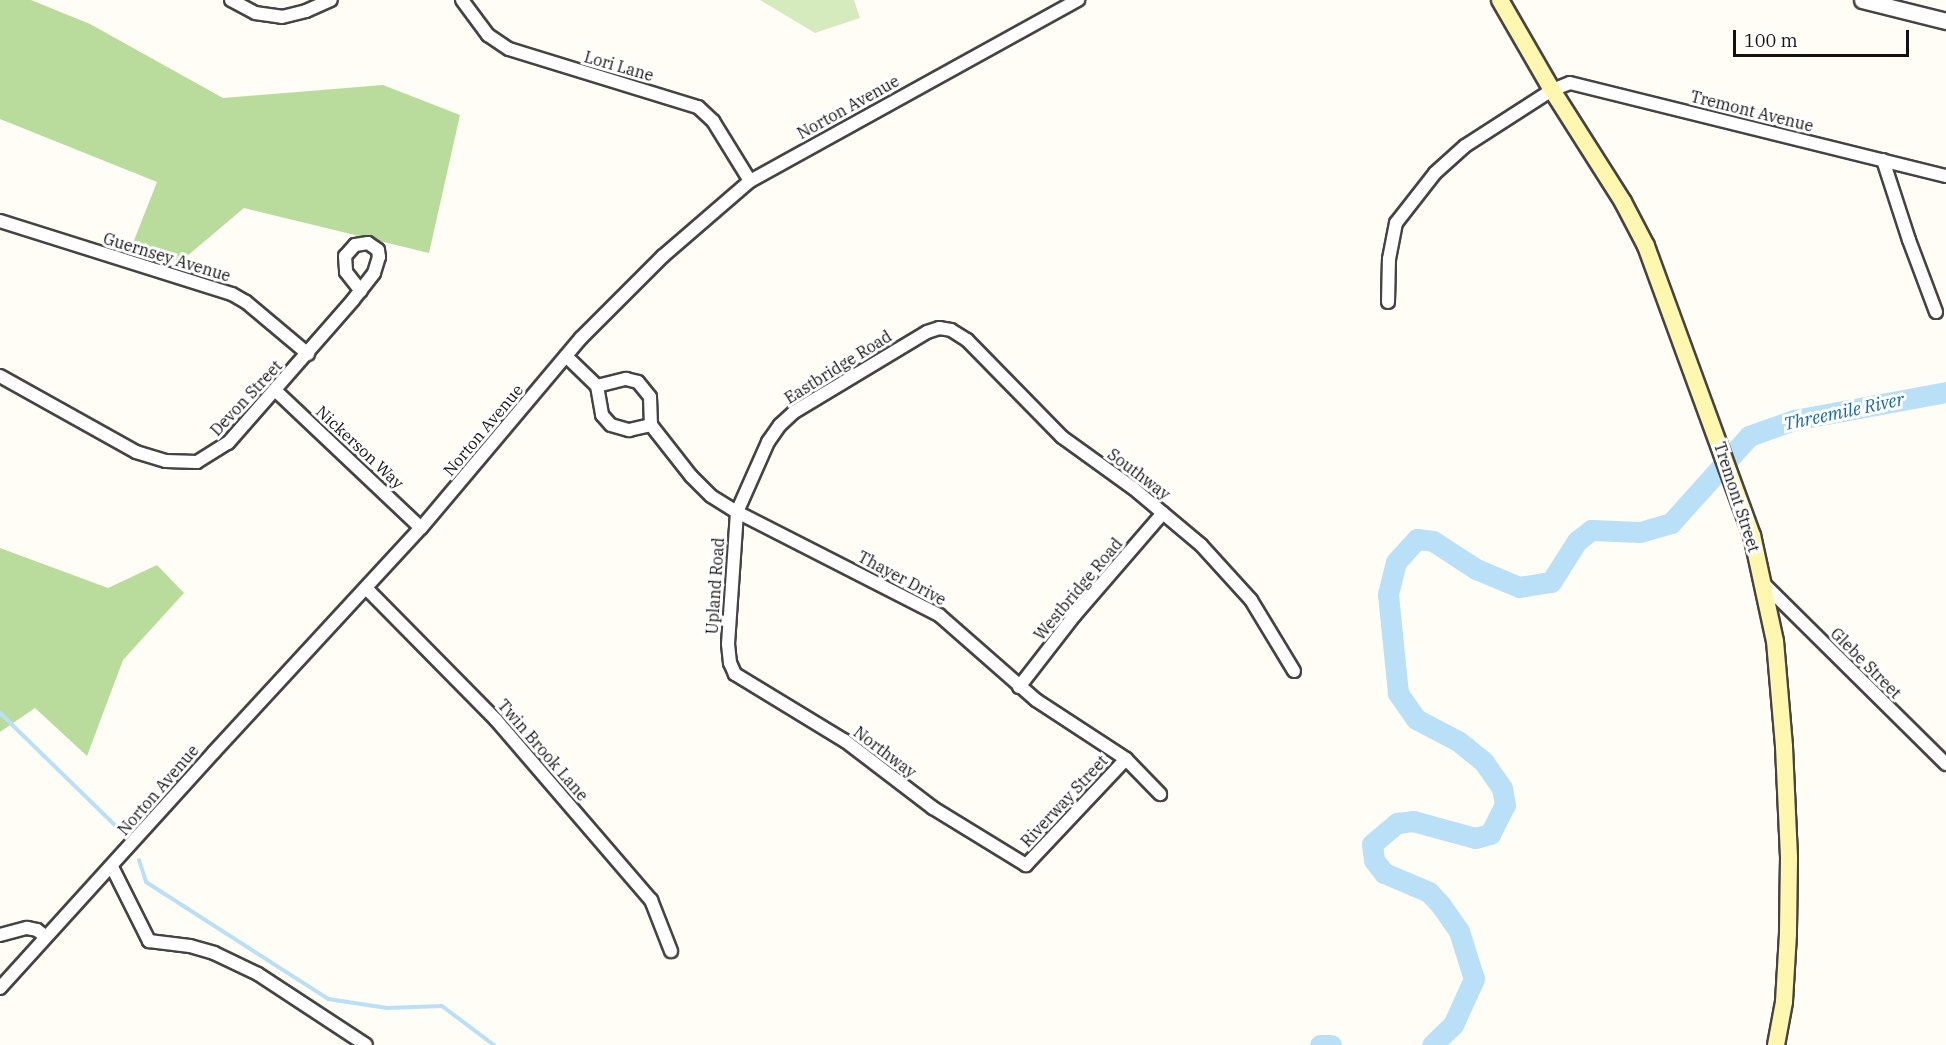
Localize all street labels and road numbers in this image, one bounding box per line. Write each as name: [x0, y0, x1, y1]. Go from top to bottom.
street label: Lori Lane: [582, 47, 656, 85]
street label: Norton Avenue: [794, 71, 902, 143]
street label: Tremont Avenue: [1689, 86, 1815, 136]
street label: Guernsey Avenue: [101, 229, 233, 285]
street label: Eastbridge Road: [781, 326, 895, 408]
street label: Devon Street: [206, 356, 286, 440]
street label: Norton Avenue: [439, 380, 527, 480]
street label: Nickerson Way: [312, 401, 408, 493]
street label: Tremont Street: [1710, 440, 1764, 554]
street label: Southway: [1104, 444, 1174, 504]
street label: Westbridge Road: [1030, 534, 1126, 644]
street label: Upland Road: [702, 537, 728, 635]
street label: Thayer Drive: [855, 547, 949, 609]
street label: Glebe Street: [1827, 624, 1905, 702]
street label: Twin Brook Lane: [494, 695, 592, 805]
street label: Northway: [850, 722, 920, 782]
street label: Norton Avenue: [114, 741, 202, 839]
street label: Riverway Street: [1017, 751, 1111, 851]

